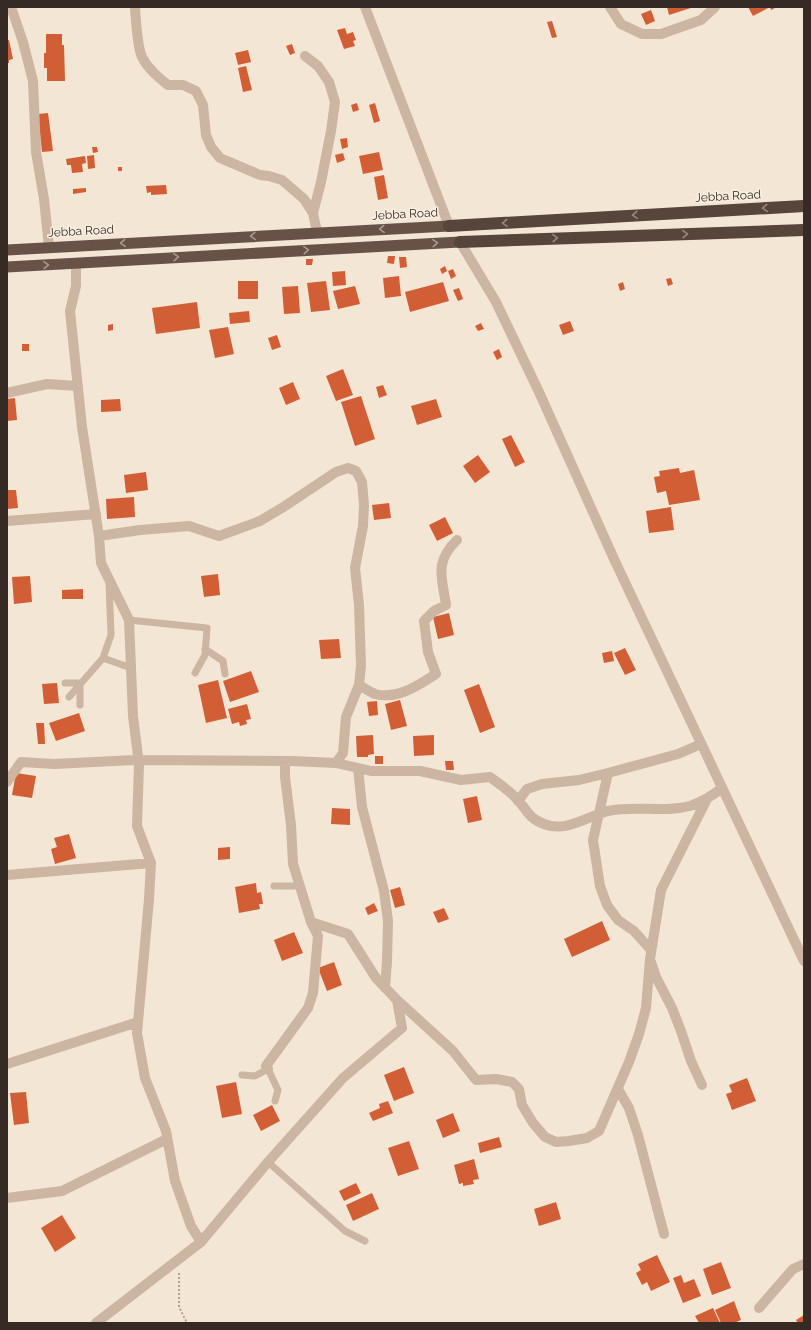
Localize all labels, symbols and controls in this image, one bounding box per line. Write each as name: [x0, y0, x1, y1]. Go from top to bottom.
street label: Jebba Road: [695, 187, 761, 205]
one-way arrow: [762, 204, 768, 213]
street label: Jebba Road: [372, 205, 438, 223]
one-way arrow: [632, 211, 638, 220]
one-way arrow: [502, 218, 508, 227]
street label: Jebba Road: [48, 222, 114, 240]
one-way arrow: [379, 225, 385, 233]
one-way arrow: [682, 230, 688, 238]
one-way arrow: [250, 231, 256, 240]
one-way arrow: [552, 234, 558, 243]
one-way arrow: [432, 238, 438, 247]
one-way arrow: [120, 239, 126, 247]
one-way arrow: [303, 246, 309, 255]
one-way arrow: [173, 253, 179, 262]
one-way arrow: [43, 261, 49, 269]

